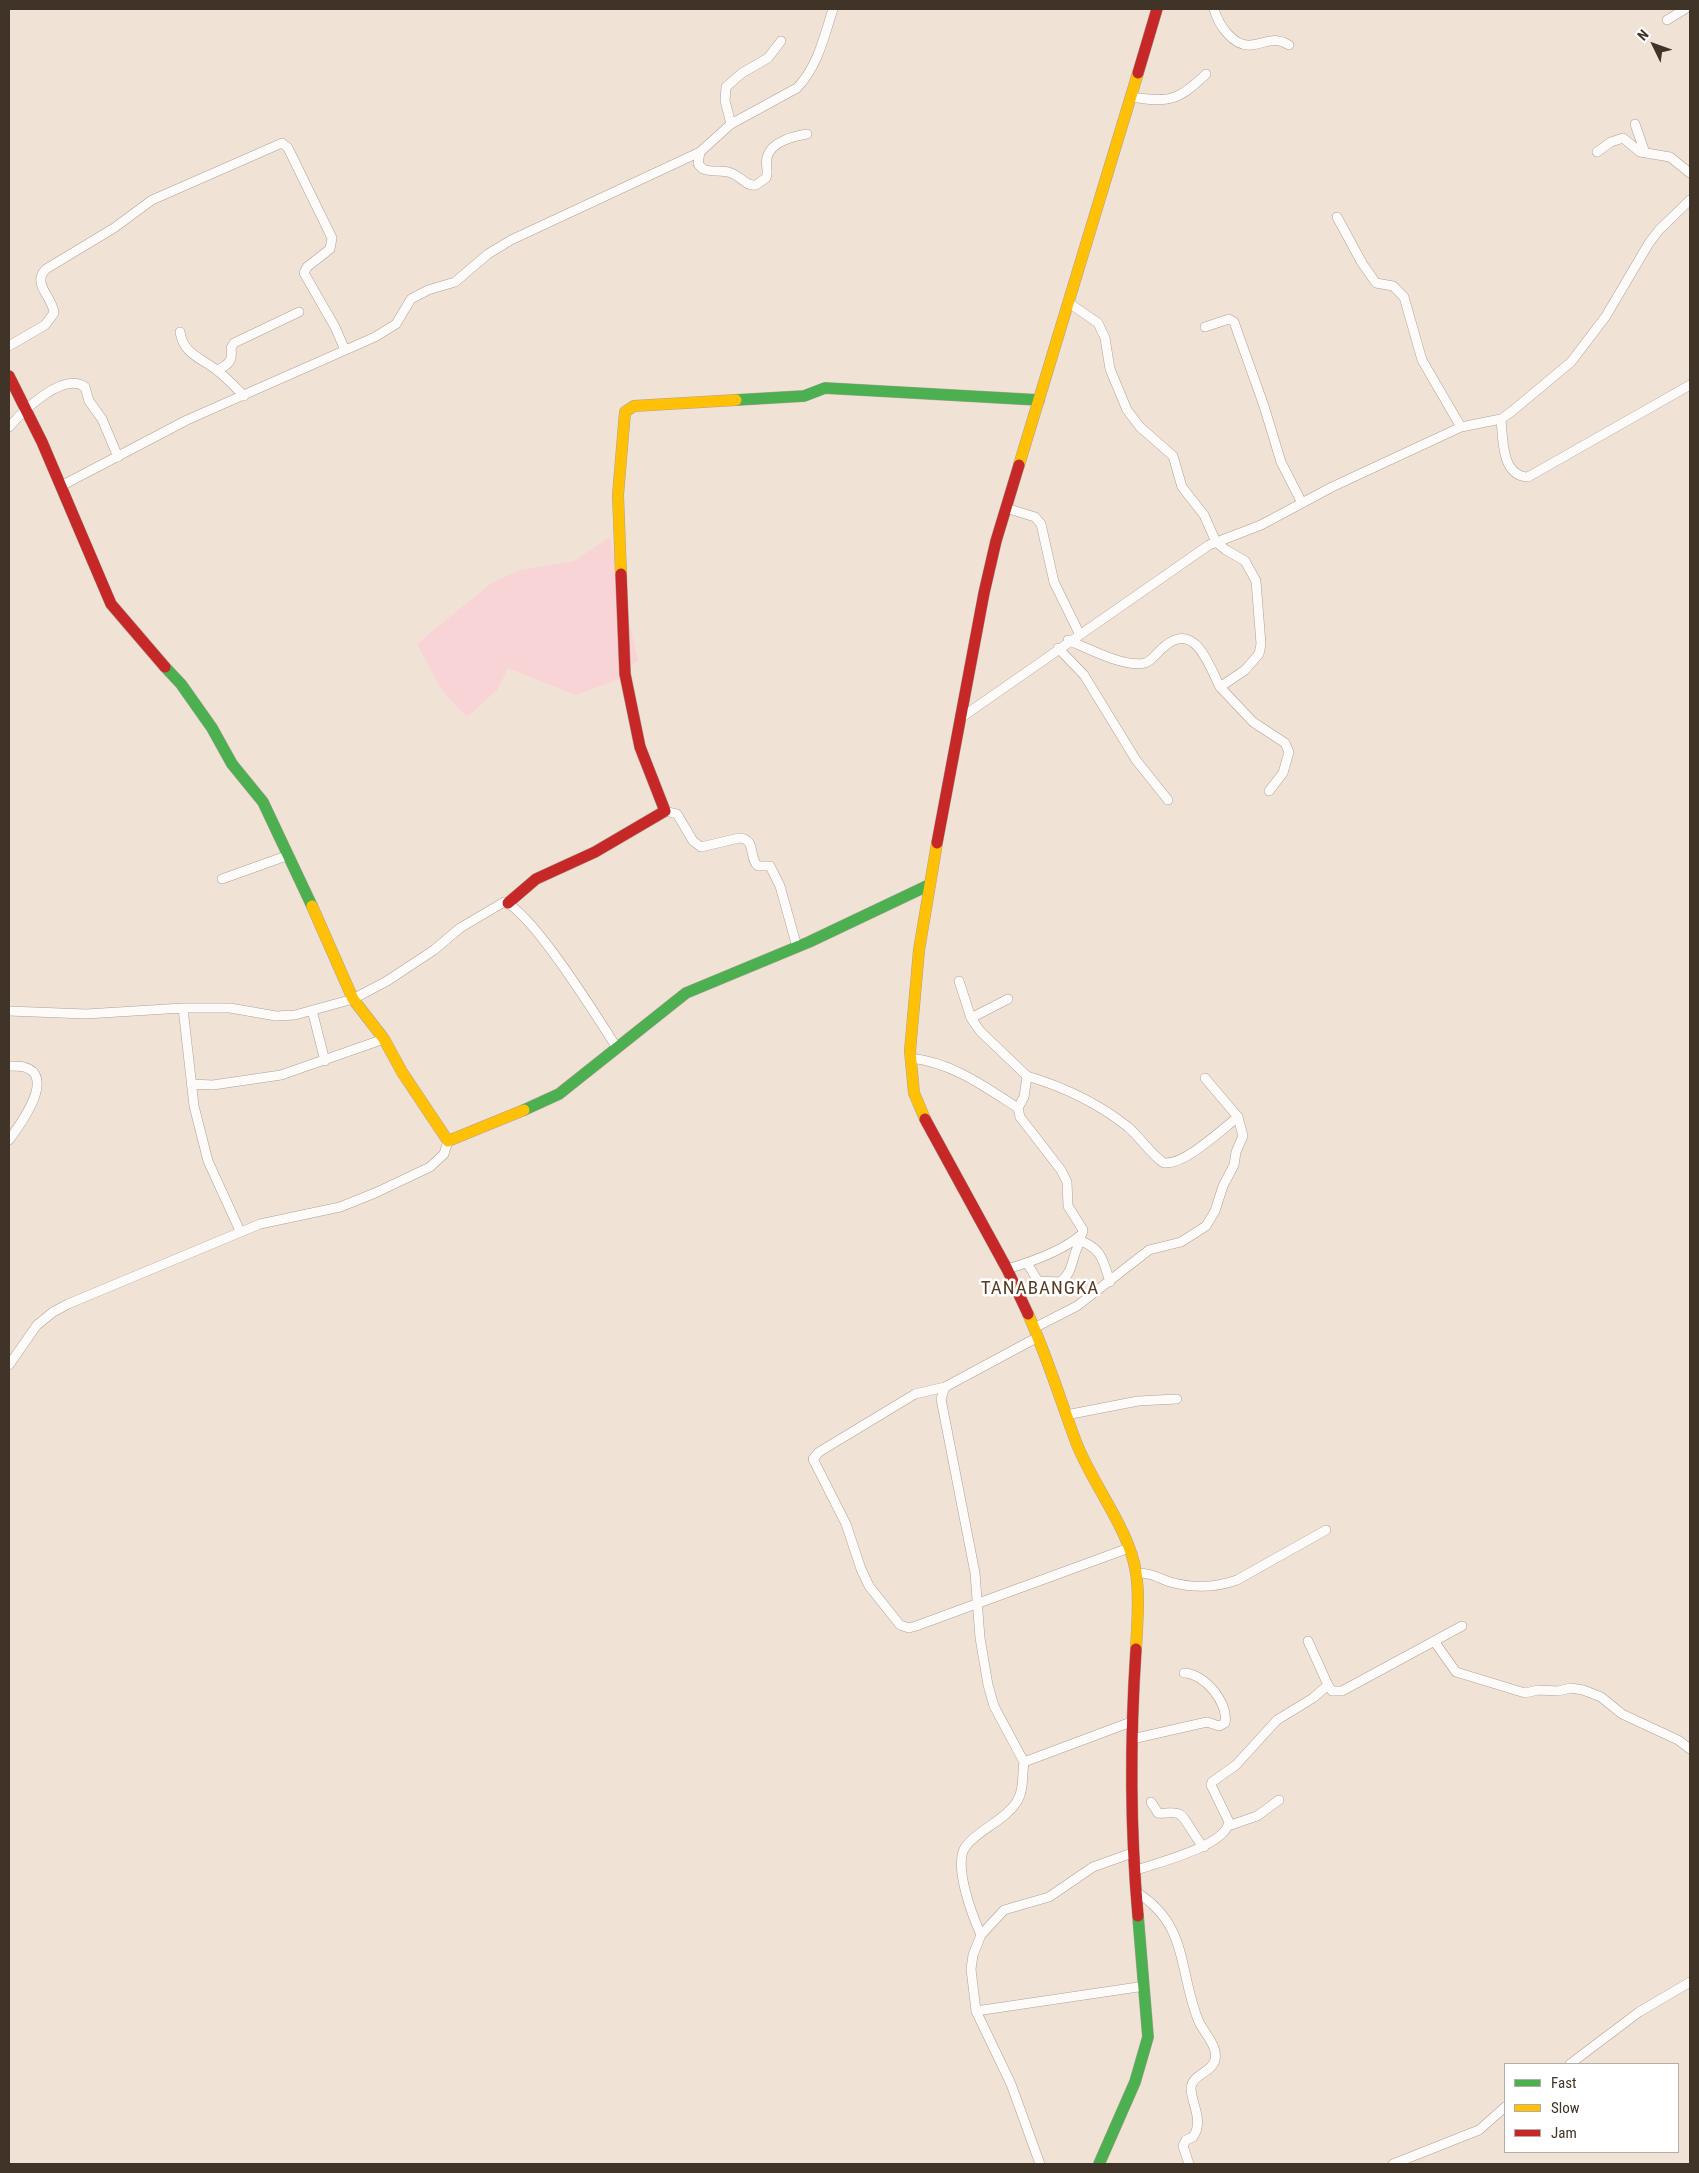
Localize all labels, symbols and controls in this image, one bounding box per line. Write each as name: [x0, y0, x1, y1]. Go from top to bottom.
north arrow: [1629, 20, 1679, 70]
text: N: [1634, 26, 1652, 44]
district label: TANABANGKA: [979, 1278, 1101, 1300]
legend: [1504, 2063, 1679, 2153]
text: Fast: [1551, 2074, 1576, 2092]
text: Slow: [1551, 2099, 1580, 2117]
text: Jam: [1551, 2124, 1577, 2142]

